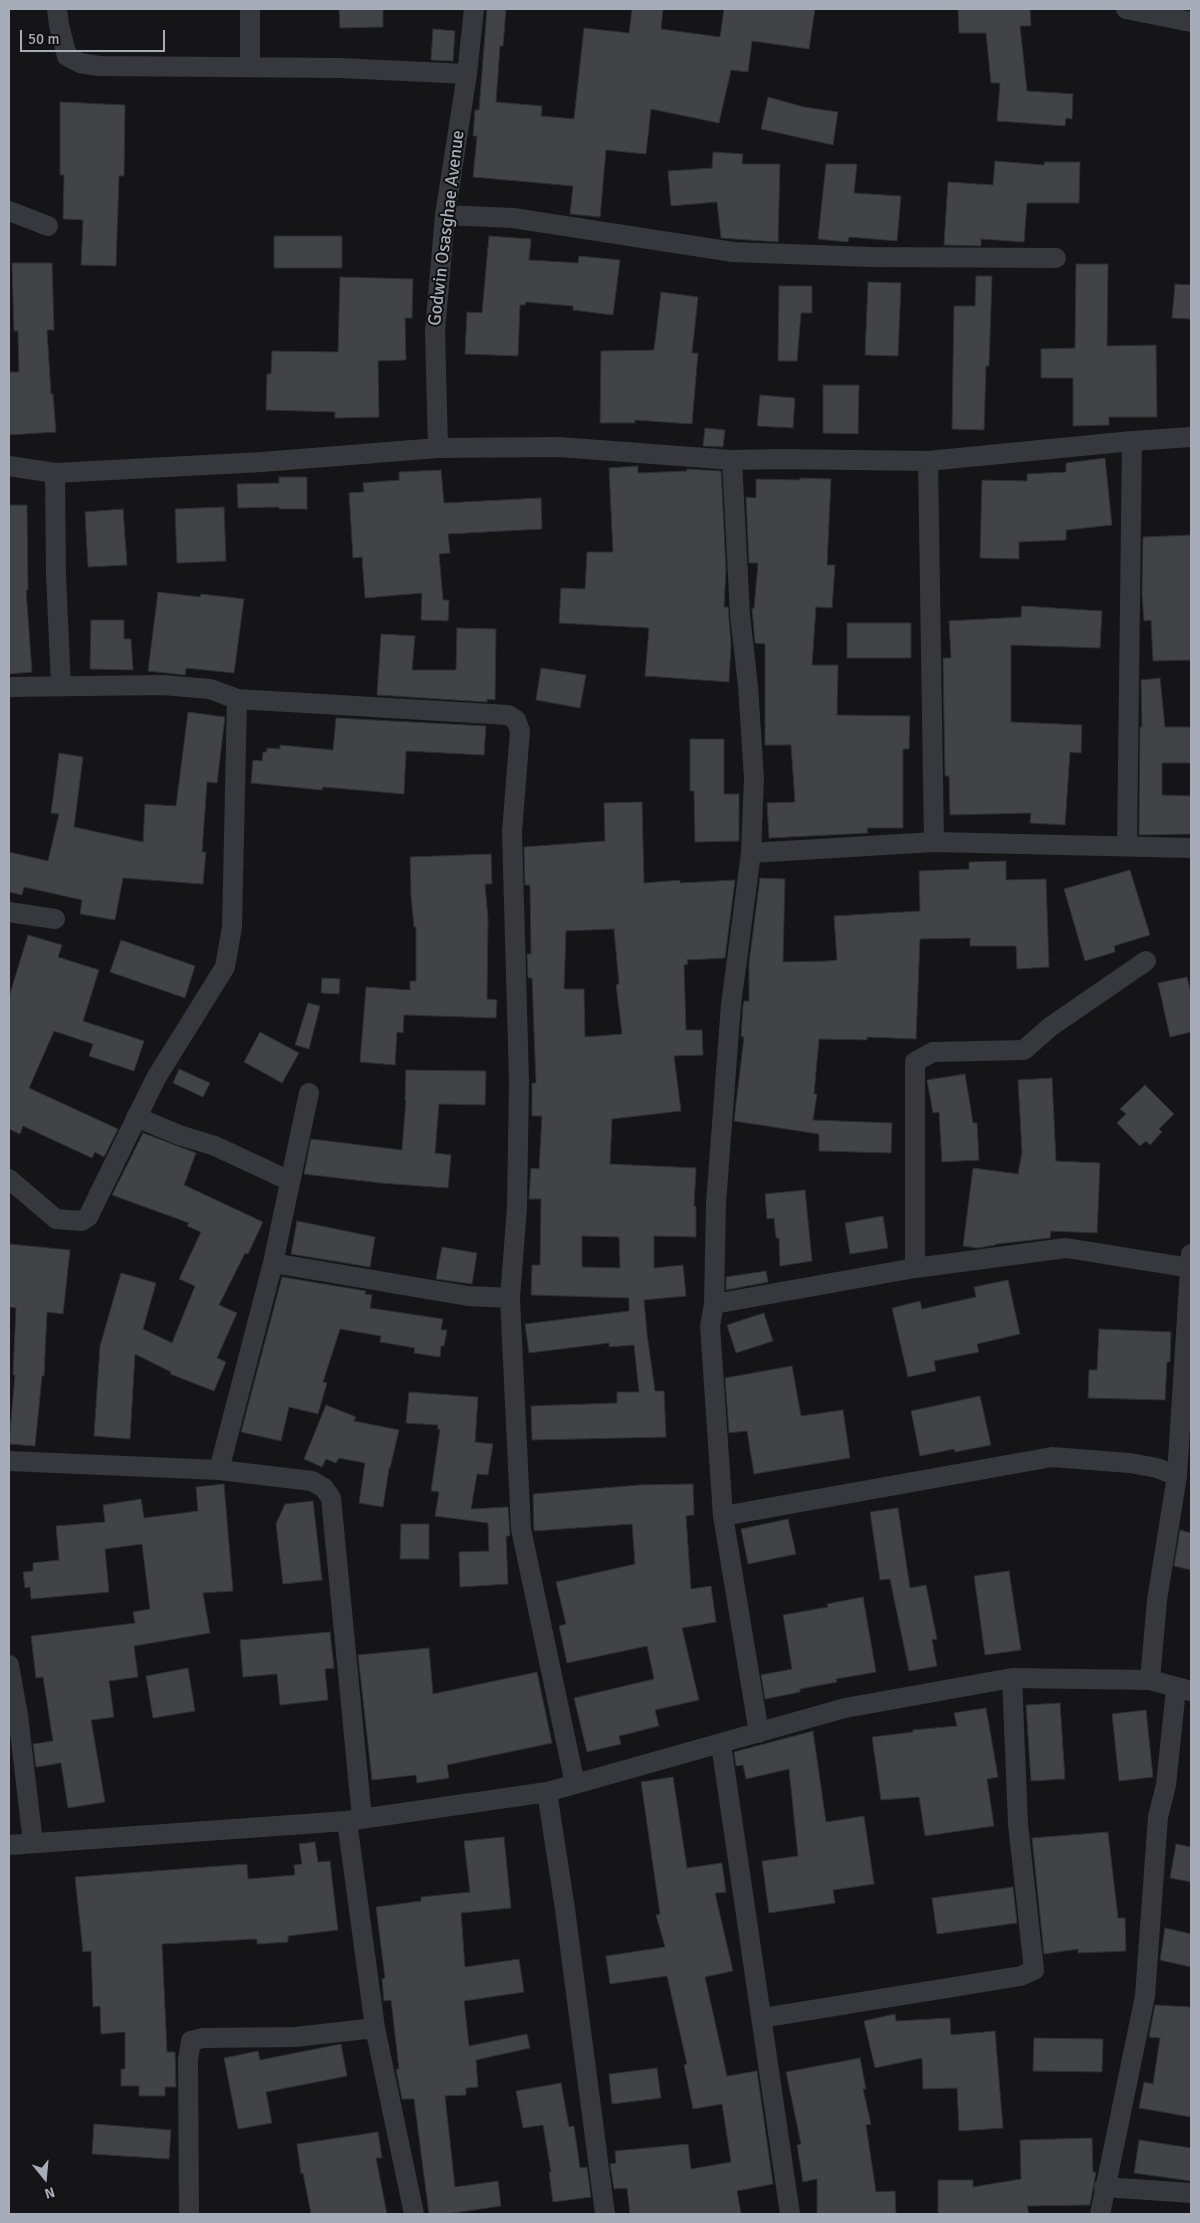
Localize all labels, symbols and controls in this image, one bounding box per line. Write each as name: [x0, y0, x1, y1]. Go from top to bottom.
scale bar: [22, 20, 168, 52]
text: 50 m: [28, 30, 59, 48]
street label: Godwin Osasghae Avenue: [424, 129, 470, 327]
north arrow: [20, 2153, 70, 2203]
text: N: [42, 2183, 57, 2202]

